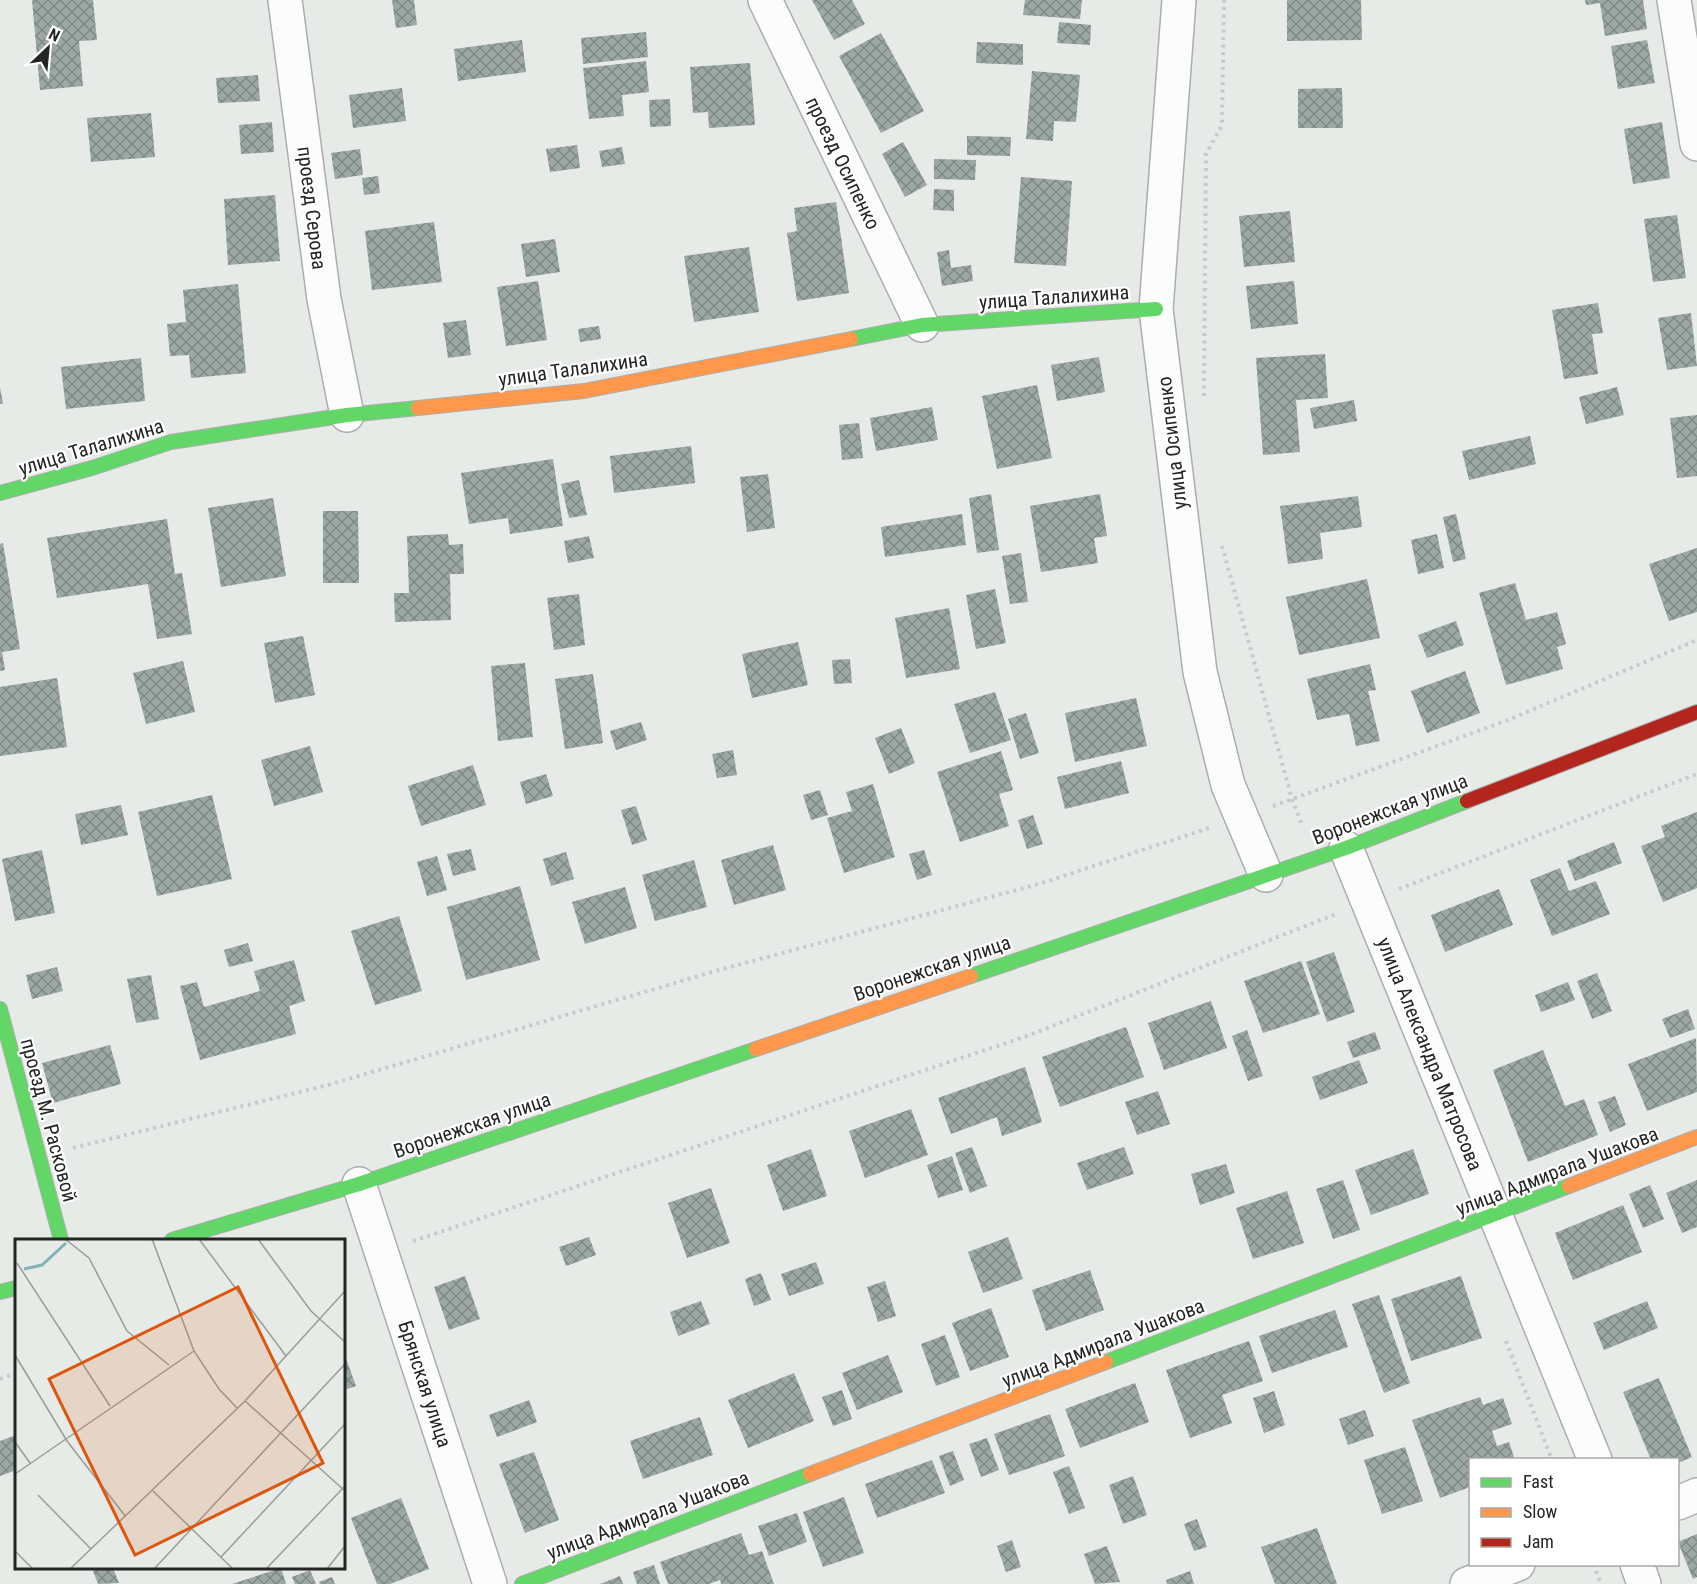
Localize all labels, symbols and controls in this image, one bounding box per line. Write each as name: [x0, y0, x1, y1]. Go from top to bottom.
north arrow: [18, 18, 78, 78]
text: N: [46, 24, 63, 46]
street label: проезд Осипенко: [801, 93, 885, 233]
street label: проезд Серова: [293, 145, 331, 271]
street label: улица Талалихина: [978, 280, 1130, 314]
street label: улица Талалихина: [497, 347, 649, 391]
street label: улица Осипенко: [1152, 375, 1192, 511]
street label: улица Талалихина: [16, 414, 166, 480]
street label: Воронежская улица: [1309, 768, 1471, 850]
street label: Воронежская улица: [850, 930, 1014, 1006]
street label: улица Александра Матросова: [1372, 934, 1488, 1174]
street label: проезд М. Расковой: [16, 1036, 82, 1204]
street label: Воронежская улица: [390, 1087, 554, 1163]
street label: улица Адмирала Ушакова: [1452, 1121, 1662, 1221]
inset map: [15, 1239, 345, 1569]
street label: улица Адмирала Ушакова: [998, 1293, 1208, 1393]
street label: Брянская улица: [393, 1318, 457, 1450]
legend: [1469, 1458, 1679, 1566]
street label: улица Адмирала Ушакова: [543, 1465, 753, 1565]
text: Fast: [1523, 1471, 1554, 1492]
text: Slow: [1523, 1501, 1558, 1522]
text: Jam: [1523, 1531, 1554, 1552]

